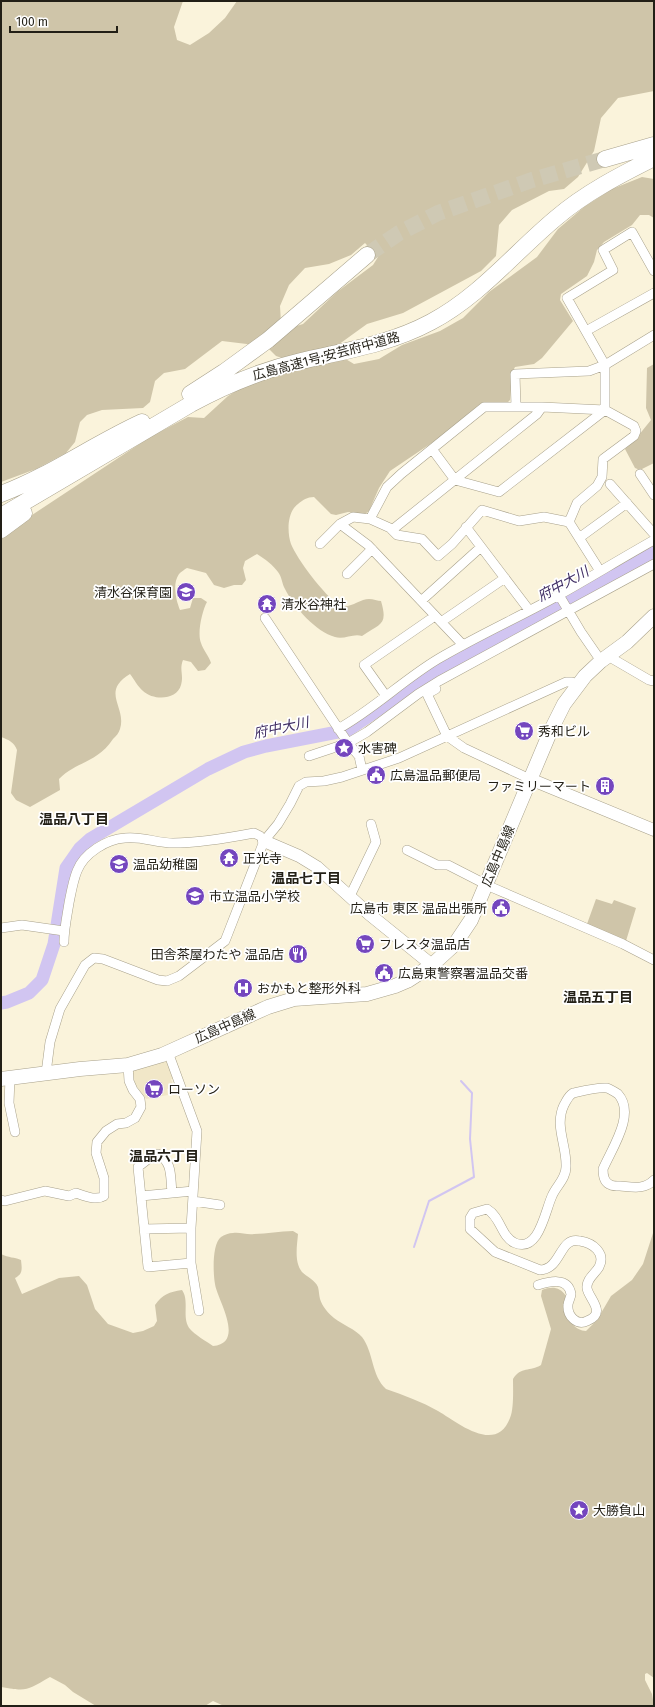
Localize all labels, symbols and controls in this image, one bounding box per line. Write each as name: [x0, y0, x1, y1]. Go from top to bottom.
scale bar: [10, 8, 117, 34]
text: 100 m: [16, 15, 48, 29]
street label: 広島高速1号;安芸府中道路: [251, 329, 401, 383]
water label: 府中大川: [534, 562, 593, 605]
school or university icon: 清水谷保育園: [175, 581, 197, 603]
place label: 清水谷保育園: [94, 585, 172, 600]
temple icon: 清水谷神社: [256, 593, 278, 615]
place label: 清水谷神社: [281, 597, 346, 612]
water label: 府中大川: [252, 713, 312, 742]
supermarket icon: 秀和ビル: [513, 720, 535, 742]
place label: 秀和ビル: [538, 724, 590, 739]
place icon: 水害碑: [333, 737, 355, 759]
place label: 水害碑: [358, 741, 397, 756]
public building icon: 広島温品郵便局: [365, 764, 387, 786]
place label: 広島温品郵便局: [390, 768, 481, 783]
building icon: ファミリーマート: [594, 775, 616, 797]
place label: ファミリーマート: [487, 779, 591, 794]
district label: 温品八丁目: [39, 811, 109, 828]
street label: 広島中島線: [478, 823, 518, 889]
temple icon: 正光寺: [218, 847, 240, 869]
place label: 正光寺: [243, 851, 282, 866]
school or university icon: 温品幼稚園: [108, 853, 130, 875]
place label: 温品幼稚園: [133, 857, 198, 872]
district label: 温品七丁目: [271, 870, 341, 887]
school or university icon: 市立温品小学校: [184, 885, 206, 907]
place label: 市立温品小学校: [209, 889, 300, 904]
public building icon: 広島市 東区 温品出張所: [490, 897, 512, 919]
place label: 広島市 東区 温品出張所: [350, 901, 487, 916]
supermarket icon: フレスタ温品店: [354, 933, 376, 955]
place label: フレスタ温品店: [379, 937, 470, 952]
restaurant icon: 田舎茶屋わたや 温品店: [287, 943, 309, 965]
place label: 田舎茶屋わたや 温品店: [151, 947, 284, 962]
public building icon: 広島東警察署温品交番: [373, 962, 395, 984]
place label: 広島東警察署温品交番: [398, 966, 528, 981]
hospital icon: おかもと整形外科: [232, 977, 254, 999]
place label: おかもと整形外科: [257, 981, 361, 996]
district label: 温品五丁目: [563, 989, 633, 1006]
street label: 広島中島線: [192, 1006, 258, 1046]
supermarket icon: ローソン: [143, 1078, 165, 1100]
place label: ローソン: [168, 1082, 220, 1097]
district label: 温品六丁目: [129, 1148, 199, 1165]
place icon: 大勝負山: [568, 1499, 590, 1521]
place label: 大勝負山: [593, 1503, 645, 1518]

